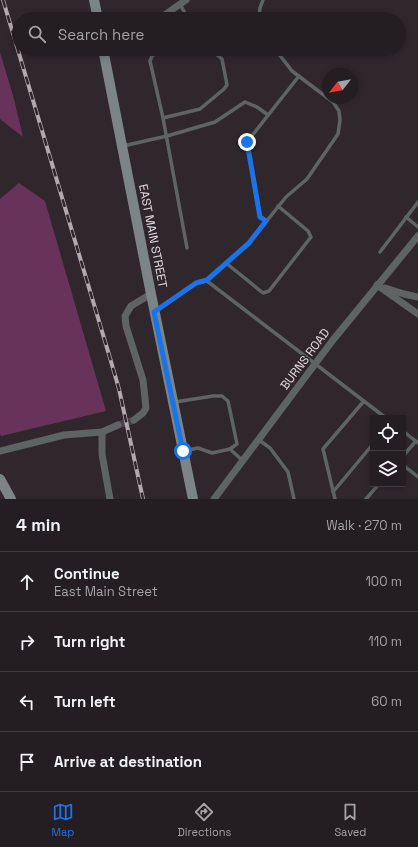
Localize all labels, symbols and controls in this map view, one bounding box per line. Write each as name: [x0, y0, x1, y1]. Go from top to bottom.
search box: [12, 12, 406, 56]
icon: search: [26, 23, 48, 45]
text: Search here: [58, 25, 144, 44]
north arrow: [322, 68, 358, 104]
route end: [238, 133, 256, 151]
street label: EAST MAIN STREET: [135, 183, 171, 289]
street label: BURNS ROAD: [277, 325, 333, 393]
map controls: [370, 415, 406, 487]
button: locate: [370, 415, 406, 451]
route start: [174, 442, 192, 460]
button: layers: [370, 451, 406, 487]
text: 4 min: [16, 514, 61, 536]
text: Walk · 270 m: [326, 517, 402, 534]
text: Continue: [54, 564, 120, 583]
icon: ahead: [16, 571, 38, 593]
text: 100 m: [365, 573, 402, 590]
text: East Main Street: [54, 583, 158, 600]
icon: right: [16, 631, 38, 653]
text: Turn right: [54, 632, 125, 651]
text: 110 m: [368, 633, 402, 650]
icon: left: [16, 691, 38, 713]
text: Turn left: [54, 692, 116, 711]
text: 60 m: [371, 693, 402, 710]
icon: arrive: [16, 751, 38, 773]
text: Arrive at destination: [54, 752, 202, 771]
tab: Map: [52, 801, 74, 839]
tab: Directions: [177, 801, 231, 839]
tab: Saved: [334, 801, 366, 839]

